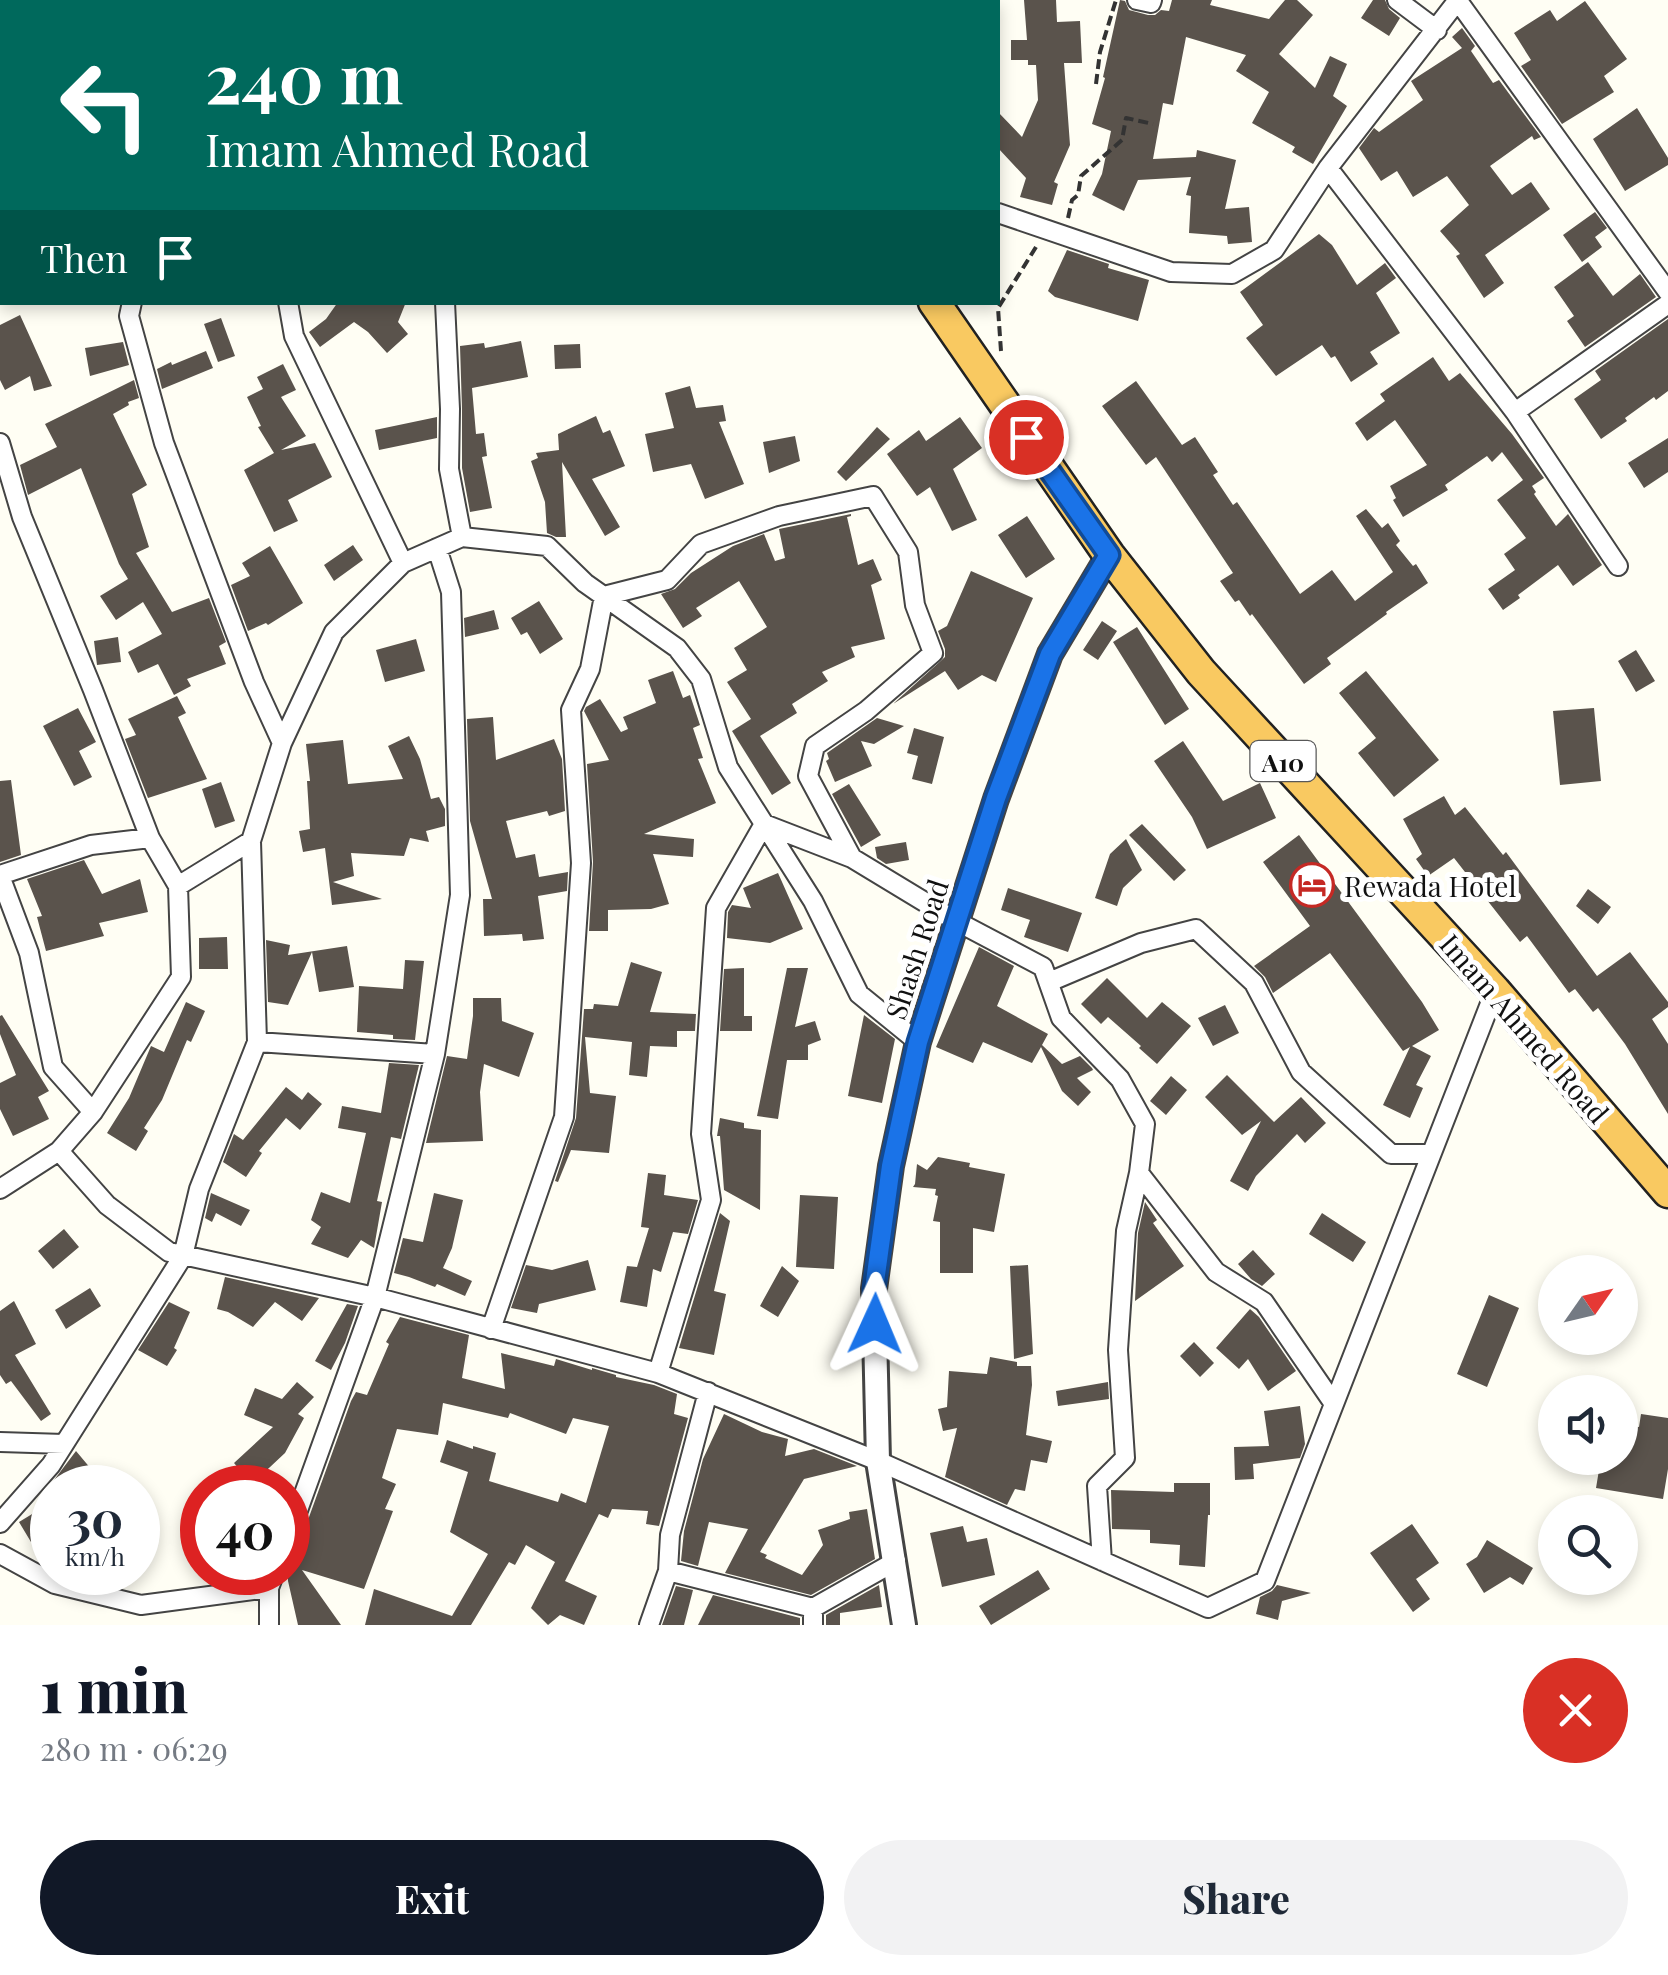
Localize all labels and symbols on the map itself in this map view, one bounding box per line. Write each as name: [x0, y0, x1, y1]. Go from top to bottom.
pin: [984, 395, 1069, 480]
road number: A10: [1250, 741, 1316, 781]
hotel icon: Rewada Hotel: [1289, 862, 1335, 908]
place label: Rewada Hotel: [1344, 867, 1517, 904]
street label: Shash Road: [876, 874, 956, 1024]
street label: Imam Ahmed Road: [1433, 926, 1617, 1130]
north arrow: [1538, 1255, 1638, 1355]
position arrow: [823, 1272, 927, 1376]
speed limit sign: 40: [180, 1465, 310, 1595]

